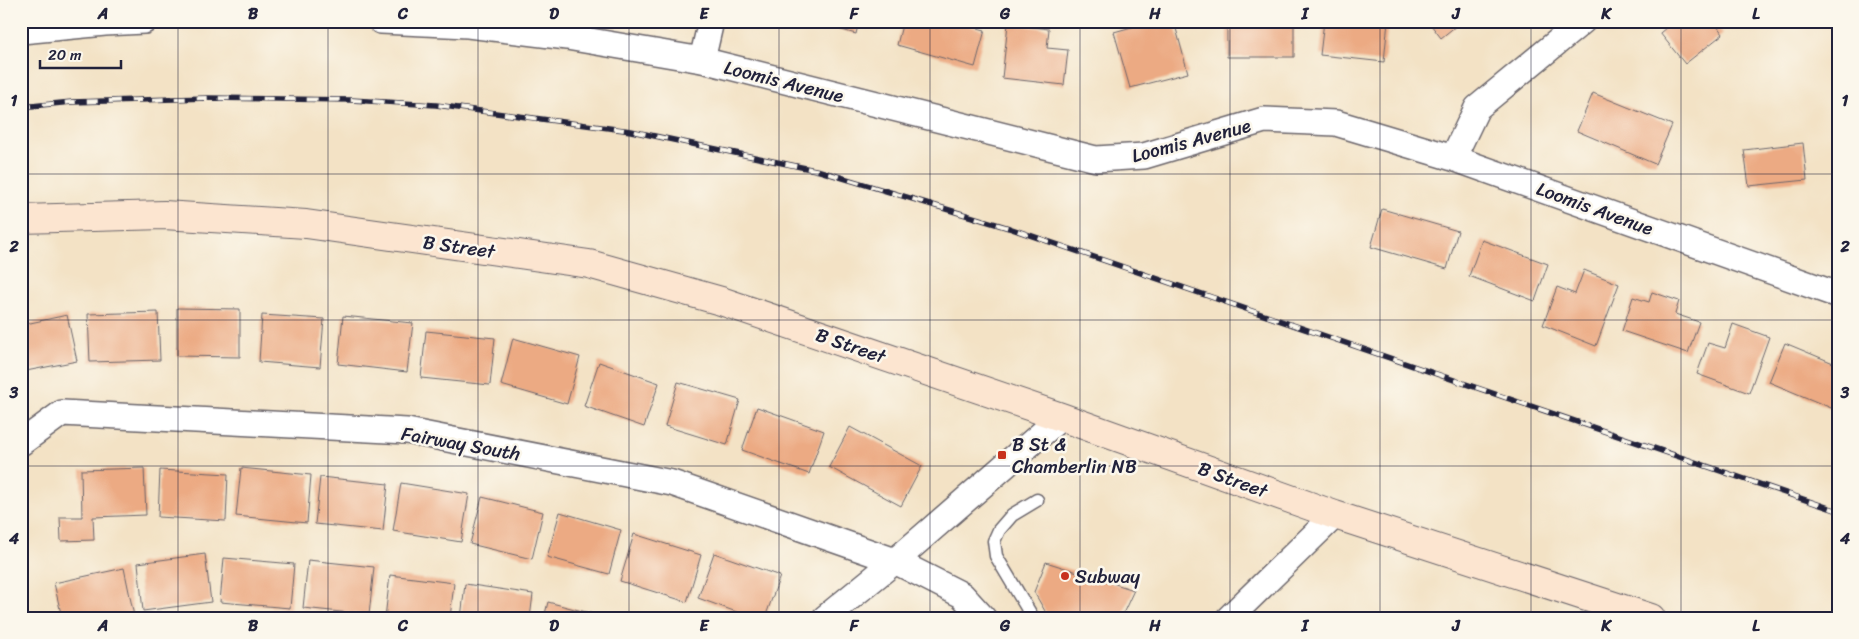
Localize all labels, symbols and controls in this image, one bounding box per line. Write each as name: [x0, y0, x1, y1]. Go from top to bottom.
text: A: [97, 0, 108, 28]
text: B: [248, 0, 259, 28]
text: C: [397, 0, 409, 28]
text: D: [549, 0, 559, 28]
text: E: [700, 0, 710, 28]
text: F: [849, 0, 860, 28]
text: G: [999, 0, 1011, 28]
text: H: [1148, 0, 1161, 28]
text: I: [1301, 0, 1310, 28]
text: J: [1451, 0, 1461, 28]
text: K: [1600, 0, 1612, 28]
text: L: [1752, 0, 1760, 28]
scale bar: [40, 38, 121, 70]
text: 20 m: [48, 42, 82, 68]
street label: Loomis Avenue: [721, 51, 847, 112]
text: 1: [11, 86, 18, 115]
text: 1: [1842, 86, 1849, 115]
street label: Loomis Avenue: [1128, 109, 1254, 172]
street label: Loomis Avenue: [1532, 172, 1658, 245]
street label: B Street: [421, 225, 498, 268]
text: 2: [8, 232, 19, 261]
text: 2: [1839, 232, 1850, 261]
street label: B Street: [811, 318, 892, 373]
text: 3: [9, 378, 19, 407]
text: 3: [1840, 378, 1850, 407]
street label: Fairway South: [399, 417, 523, 470]
place label: B St & Chamberlin NB: [1012, 428, 1137, 483]
marker: B St & Chamberlin NB: [996, 449, 1008, 461]
street label: B Street: [1193, 452, 1274, 508]
text: 4: [8, 524, 19, 553]
text: 4: [1839, 524, 1850, 553]
place label: Subway: [1075, 560, 1140, 593]
marker: Subway: [1059, 570, 1071, 582]
text: A: [97, 611, 108, 639]
text: B: [248, 611, 259, 639]
text: C: [397, 611, 409, 639]
text: D: [549, 611, 559, 639]
text: E: [700, 611, 710, 639]
text: F: [849, 611, 860, 639]
text: G: [999, 611, 1011, 639]
text: H: [1148, 611, 1161, 639]
text: I: [1301, 611, 1310, 639]
text: J: [1451, 611, 1461, 639]
text: K: [1600, 611, 1612, 639]
text: L: [1752, 611, 1760, 639]

